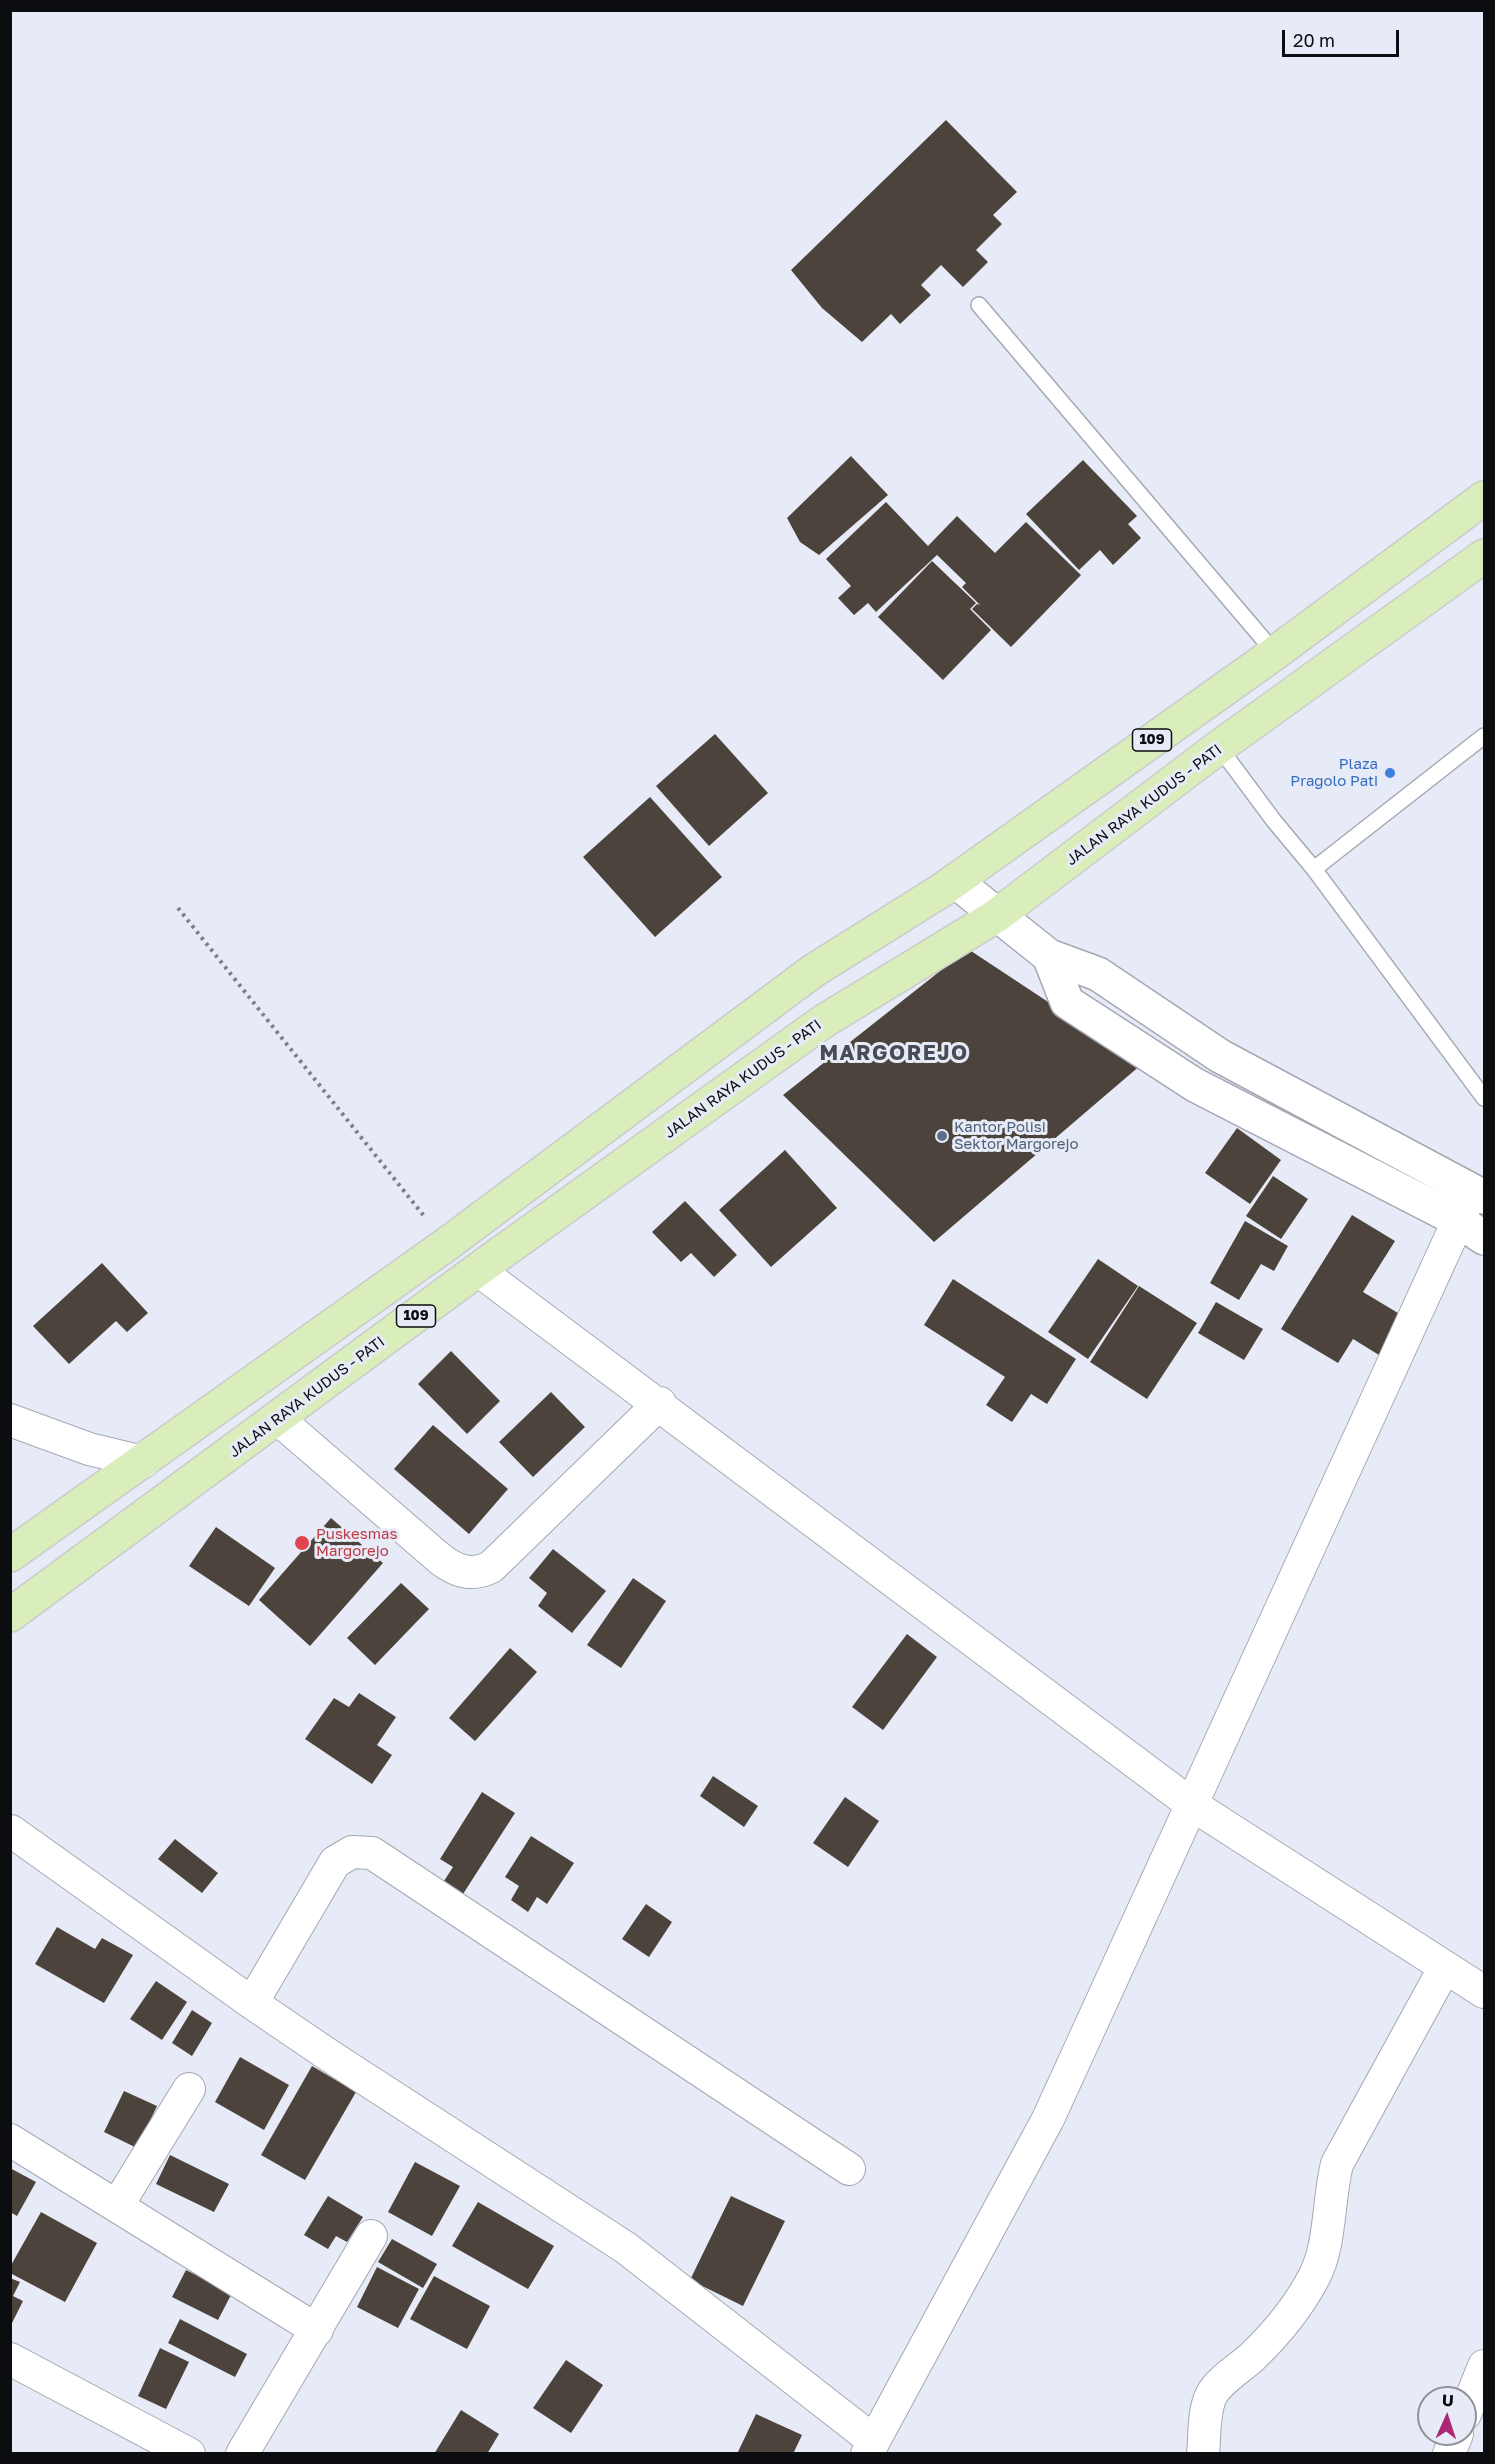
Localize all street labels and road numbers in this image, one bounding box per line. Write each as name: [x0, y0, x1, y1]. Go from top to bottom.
road number: 109: [1132, 729, 1172, 751]
street label: JALAN RAYA KUDUS - PATI: [1063, 741, 1225, 869]
street label: JALAN RAYA KUDUS - PATI: [661, 1016, 825, 1142]
road number: 109: [396, 1305, 436, 1327]
street label: JALAN RAYA KUDUS - PATI: [226, 1333, 388, 1461]

